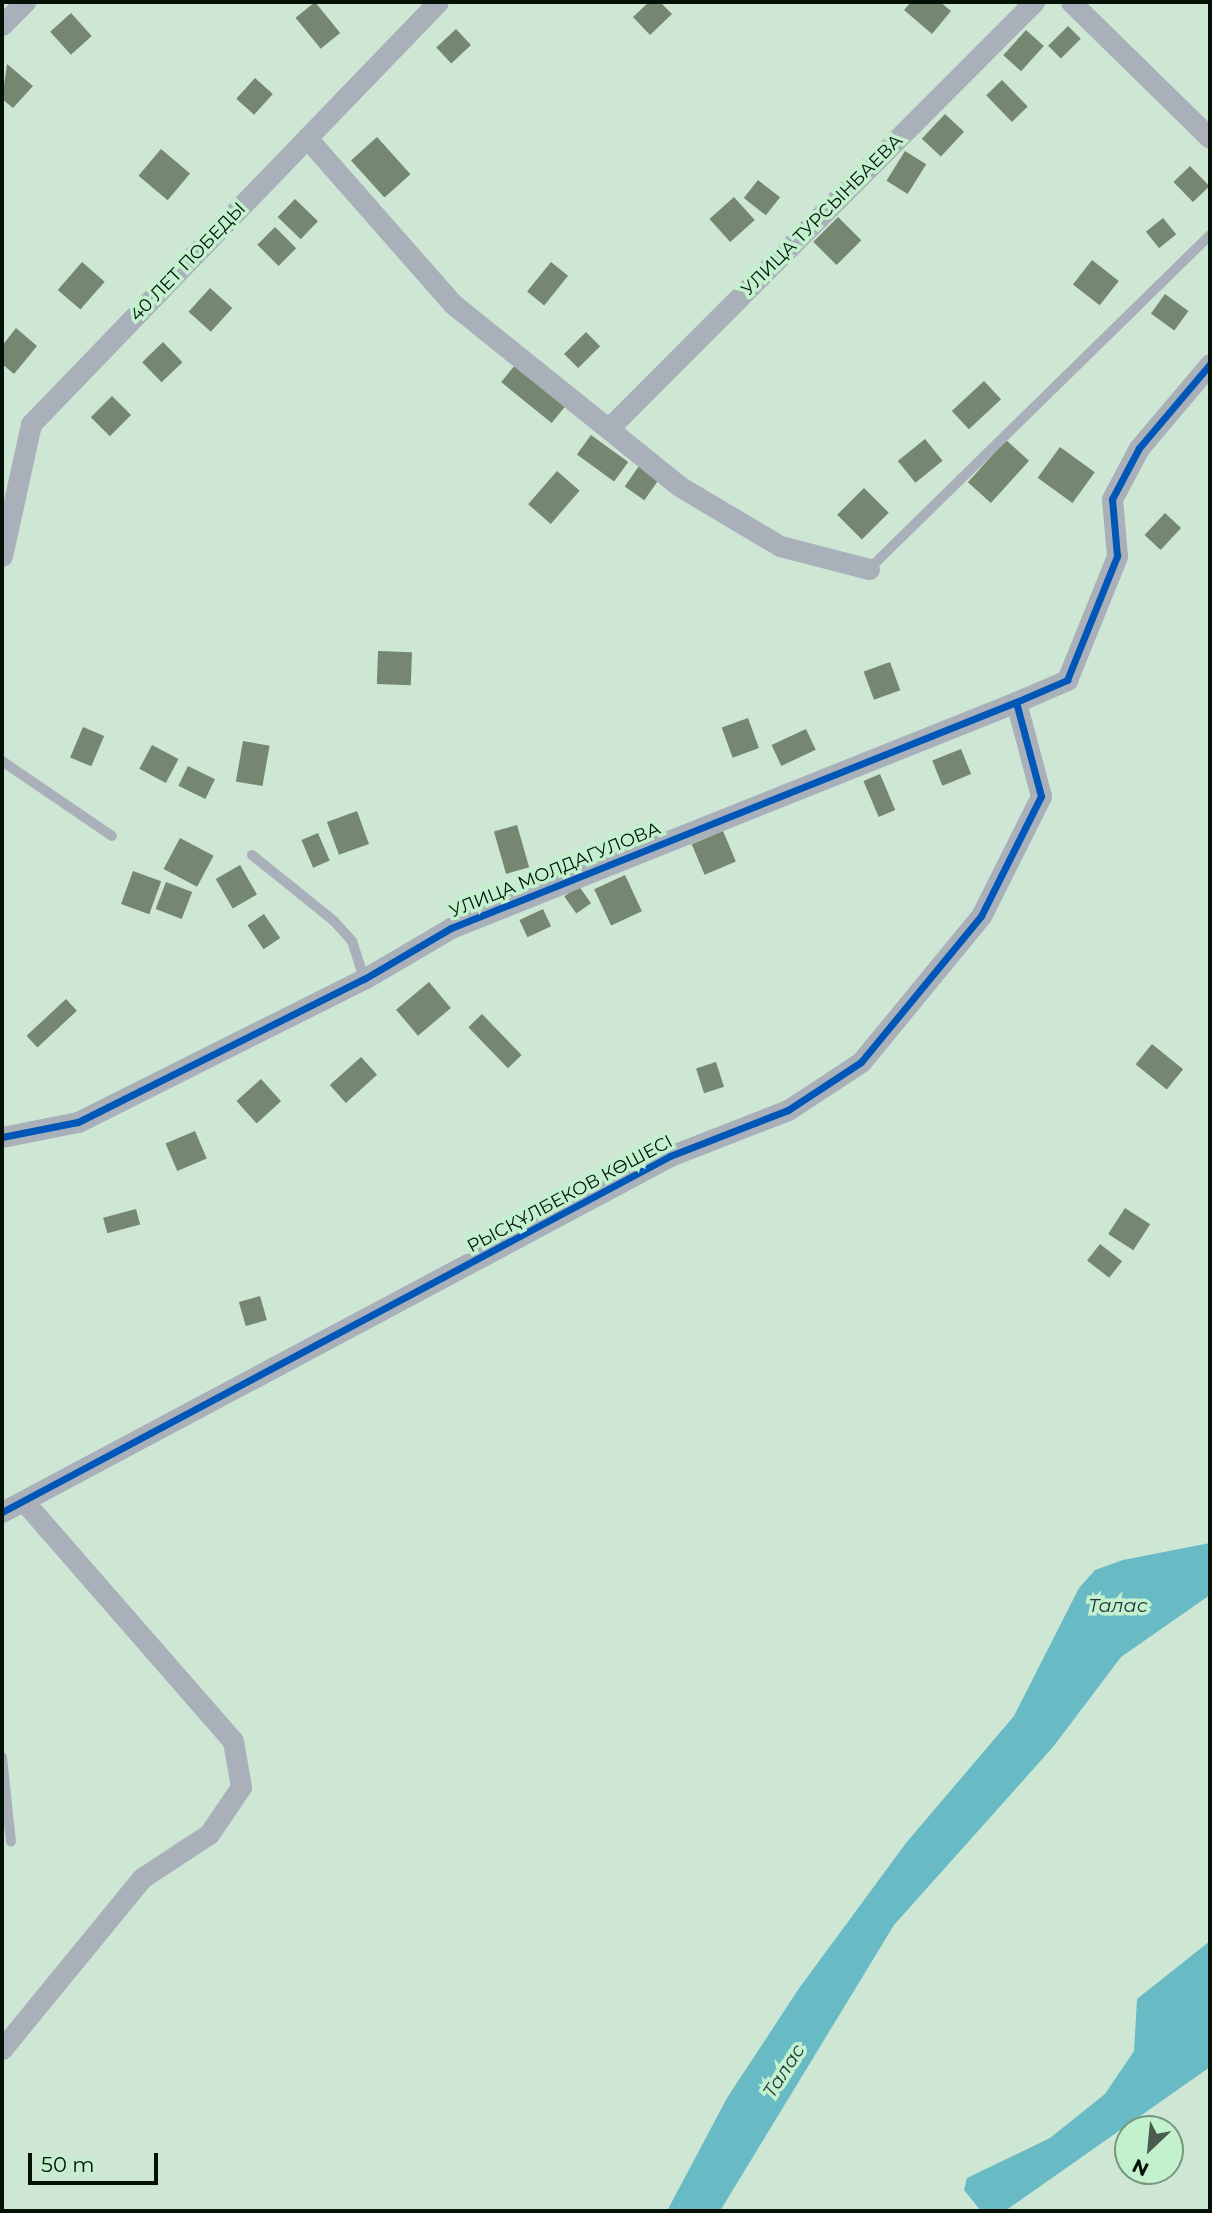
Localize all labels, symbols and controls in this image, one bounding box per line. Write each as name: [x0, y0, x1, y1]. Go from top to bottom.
street label: УЛИЦА ТУРСЫНБАЕВА: [737, 130, 907, 300]
street label: 40 ЛЕТ ПОБЕДЫ: [126, 198, 250, 326]
street label: УЛИЦА МОЛДАГУЛОВА: [446, 818, 664, 922]
street label: РЫСҚҰЛБЕКОВ КӨШЕСІ: [464, 1131, 676, 1257]
water label: Талас: [1088, 1595, 1148, 1617]
water label: Талас: [758, 2040, 810, 2102]
north arrow: [1114, 2115, 1184, 2185]
scale bar: [32, 2140, 161, 2184]
text: 50 m: [41, 2152, 95, 2177]
text: N: [1129, 2154, 1152, 2181]

